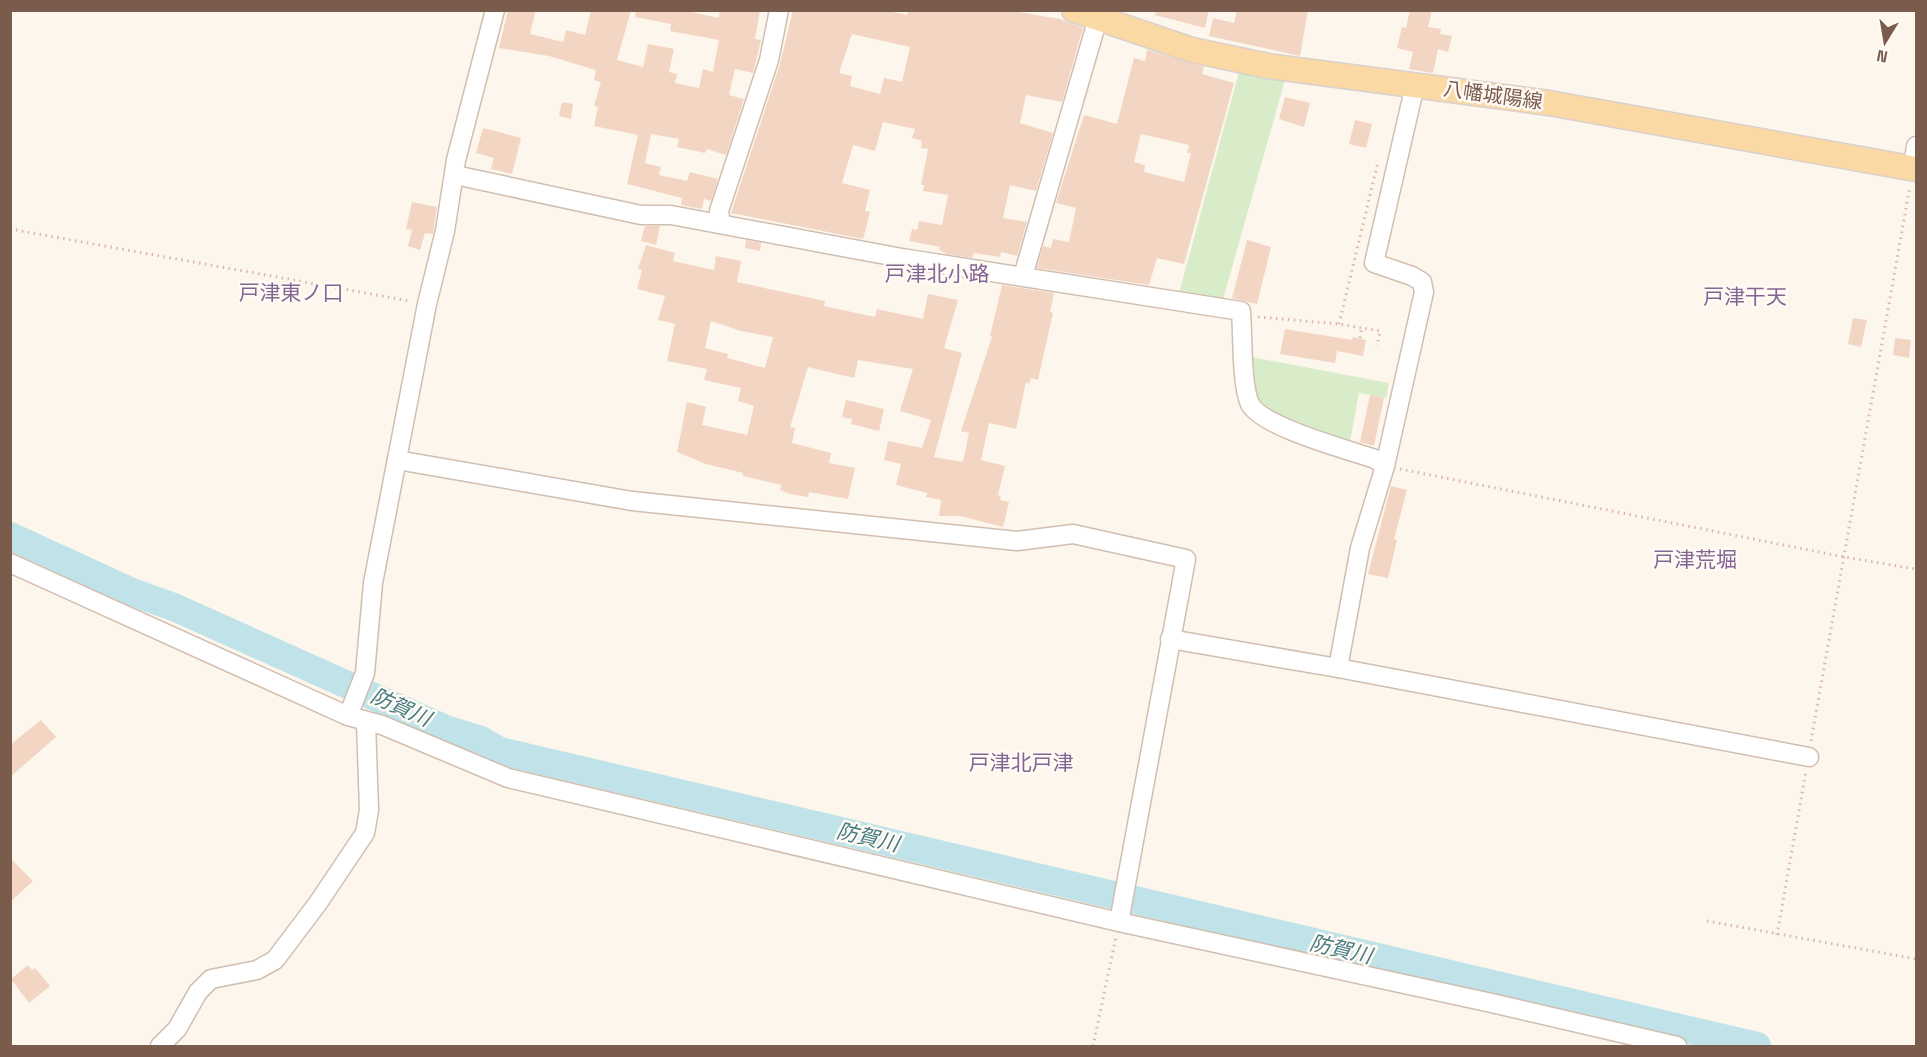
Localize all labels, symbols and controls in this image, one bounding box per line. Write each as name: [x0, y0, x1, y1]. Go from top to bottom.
north arrow: [1855, 12, 1915, 72]
text: N: [1875, 45, 1890, 68]
street label: 八幡城陽線: [1442, 75, 1544, 115]
district label: 戸津北小路: [885, 260, 990, 287]
district label: 戸津東ノ口: [239, 279, 344, 306]
district label: 戸津干天: [1703, 283, 1787, 310]
district label: 戸津荒堀: [1653, 546, 1737, 573]
water label: 防賀川: [367, 682, 437, 733]
district label: 戸津北戸津: [969, 749, 1074, 776]
water label: 防賀川: [834, 817, 904, 858]
water label: 防賀川: [1307, 929, 1377, 970]

